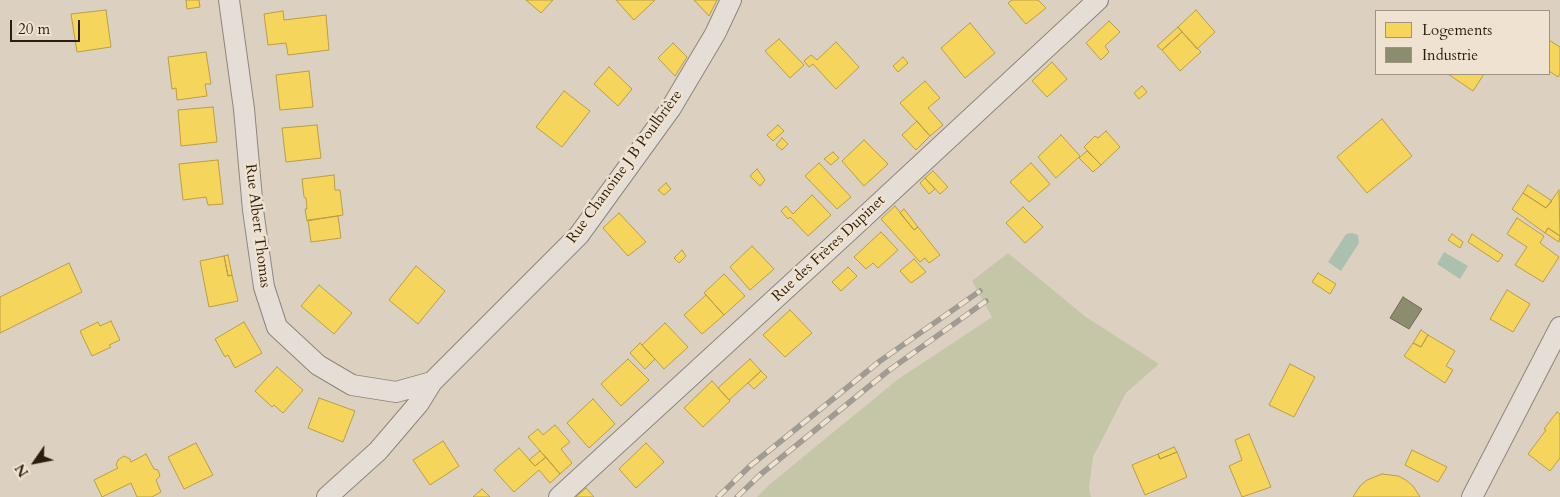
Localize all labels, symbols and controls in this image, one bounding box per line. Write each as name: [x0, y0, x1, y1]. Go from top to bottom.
scale bar: [12, 10, 82, 42]
legend: [1375, 10, 1550, 75]
text: 20 m: [18, 19, 50, 39]
text: Logements: [1422, 20, 1492, 40]
text: Industrie: [1422, 45, 1478, 65]
street label: Rue Chanoine J B Poulbrière: [563, 87, 687, 247]
street label: Rue Albert Thomas: [240, 163, 274, 289]
street label: Rue des Frères Dupinet: [769, 192, 889, 306]
north arrow: [10, 437, 60, 487]
text: N: [11, 460, 33, 481]

